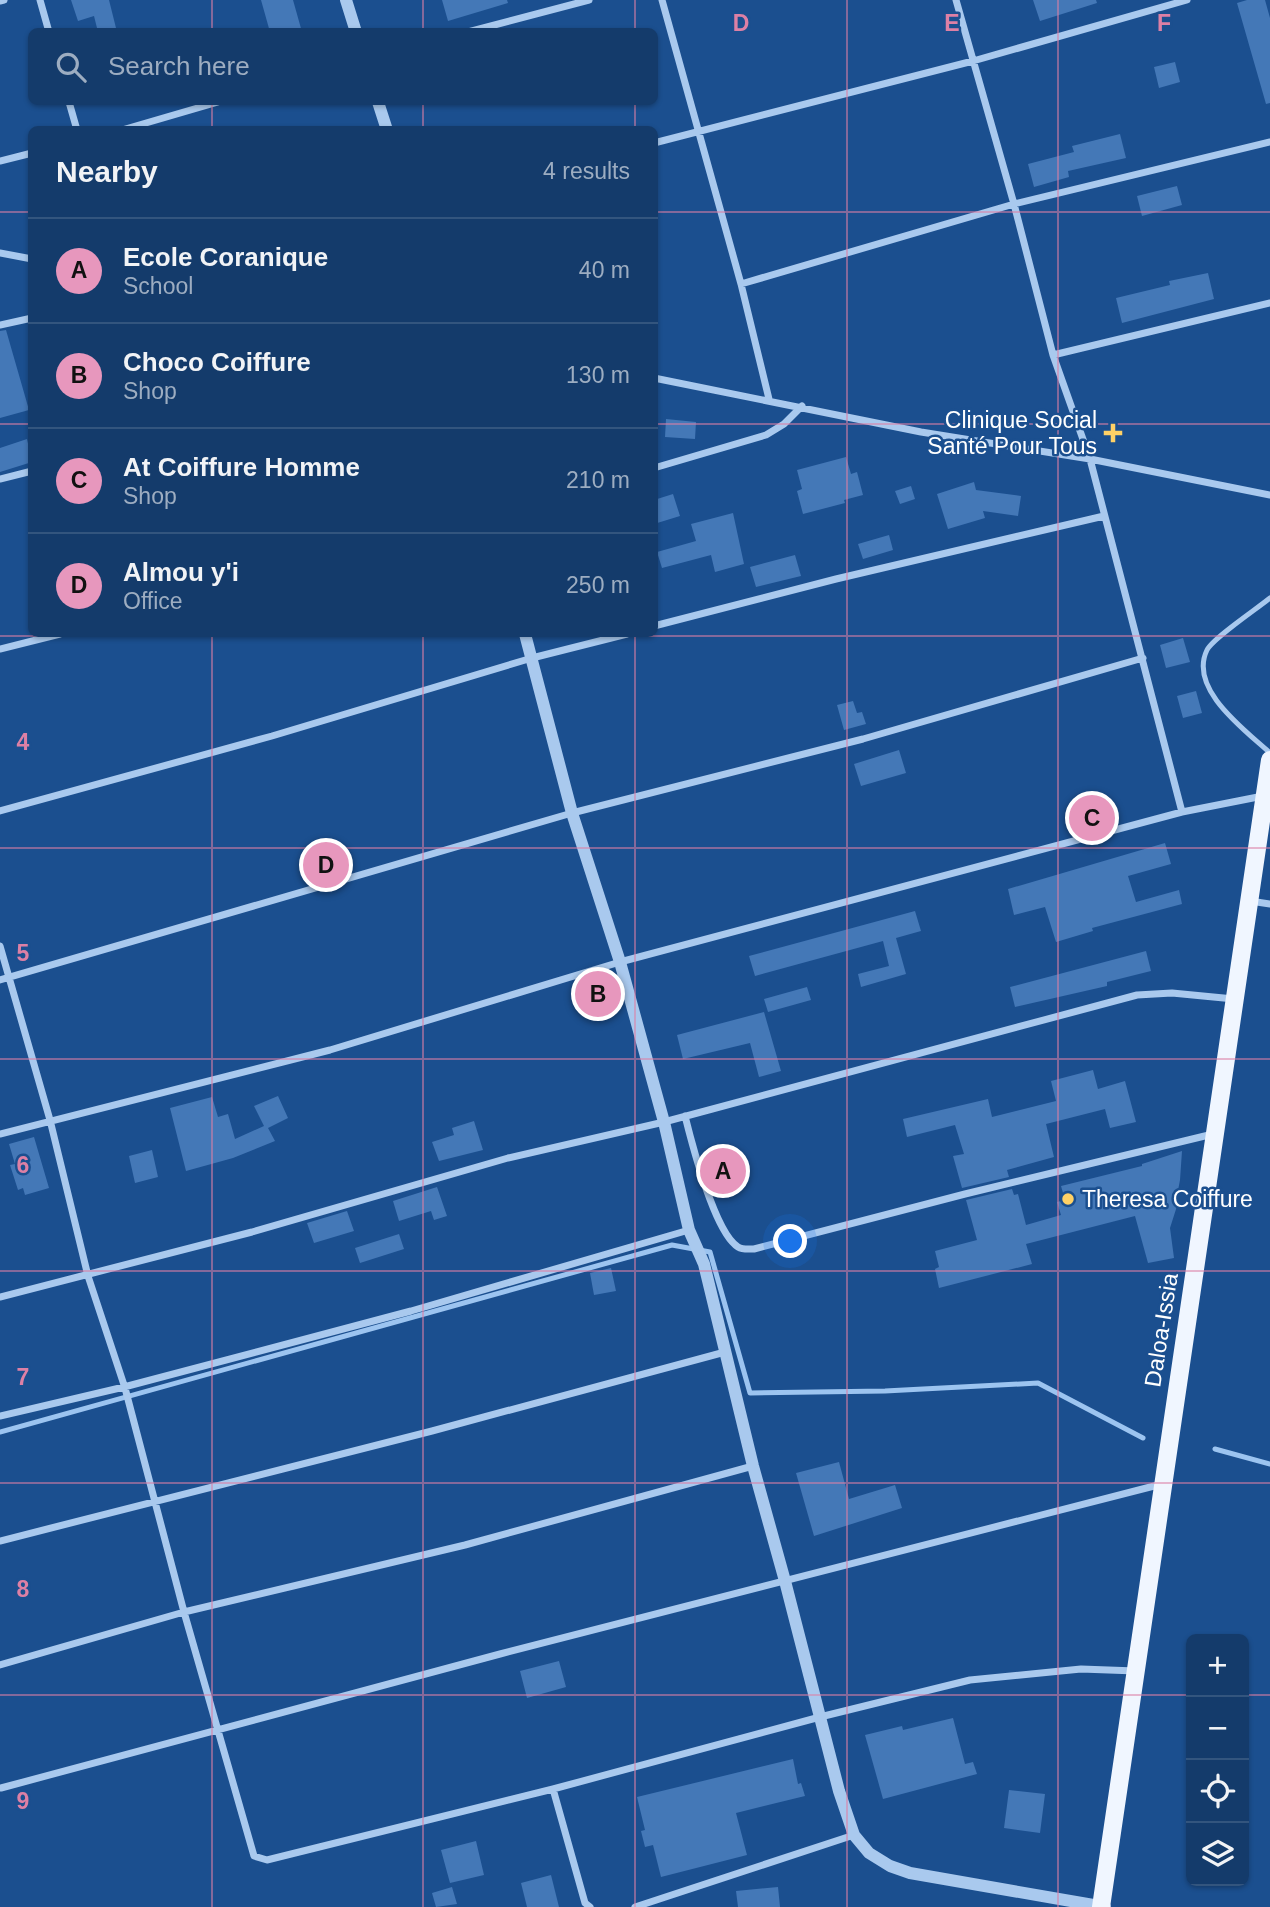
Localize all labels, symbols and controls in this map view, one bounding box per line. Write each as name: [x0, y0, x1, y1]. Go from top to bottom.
text: D: [733, 10, 749, 36]
text: E: [944, 10, 960, 36]
text: F: [1157, 10, 1171, 36]
search box: [28, 28, 658, 105]
icon: search: [52, 48, 90, 86]
text: Search here: [108, 51, 250, 81]
text: Nearby: [56, 155, 158, 188]
text: 4 results: [543, 158, 630, 184]
text: Ecole Coranique: [123, 242, 328, 272]
text: A: [71, 257, 87, 283]
text: 40 m: [579, 257, 630, 283]
text: School: [123, 273, 193, 299]
text: Choco Coiffure: [123, 347, 311, 377]
text: B: [71, 362, 87, 388]
text: 130 m: [566, 362, 630, 388]
text: Shop: [123, 378, 177, 404]
place label: Clinique Social Santé Pour Tous: [927, 407, 1097, 459]
marker: Clinique Social Santé Pour Tous: [1103, 423, 1123, 443]
text: At Coiffure Homme: [123, 452, 360, 482]
text: C: [71, 467, 87, 493]
text: 210 m: [566, 467, 630, 493]
text: Shop: [123, 483, 177, 509]
text: Almou y'i: [123, 557, 239, 587]
text: D: [71, 572, 87, 598]
text: 250 m: [566, 572, 630, 598]
text: Office: [123, 588, 183, 614]
text: 4: [17, 729, 30, 755]
pin: C: [1069, 792, 1115, 844]
pin: D: [303, 839, 349, 891]
text: 5: [17, 940, 30, 966]
pin: B: [575, 968, 621, 1020]
pin: A: [700, 1145, 746, 1197]
text: 6: [17, 1152, 29, 1178]
place label: Theresa Coiffure: [1082, 1186, 1253, 1212]
marker: Theresa Coiffure: [1060, 1191, 1076, 1207]
your location: [773, 1224, 807, 1258]
street label: Daloa-Issia: [1139, 1271, 1183, 1389]
text: 7: [17, 1364, 29, 1390]
text: 8: [17, 1576, 30, 1602]
map controls: [1186, 1634, 1249, 1886]
button: +: [1186, 1634, 1249, 1697]
button: −: [1186, 1697, 1249, 1760]
button: locate: [1186, 1760, 1249, 1823]
text: 9: [17, 1788, 29, 1814]
button: layers: [1186, 1823, 1249, 1886]

